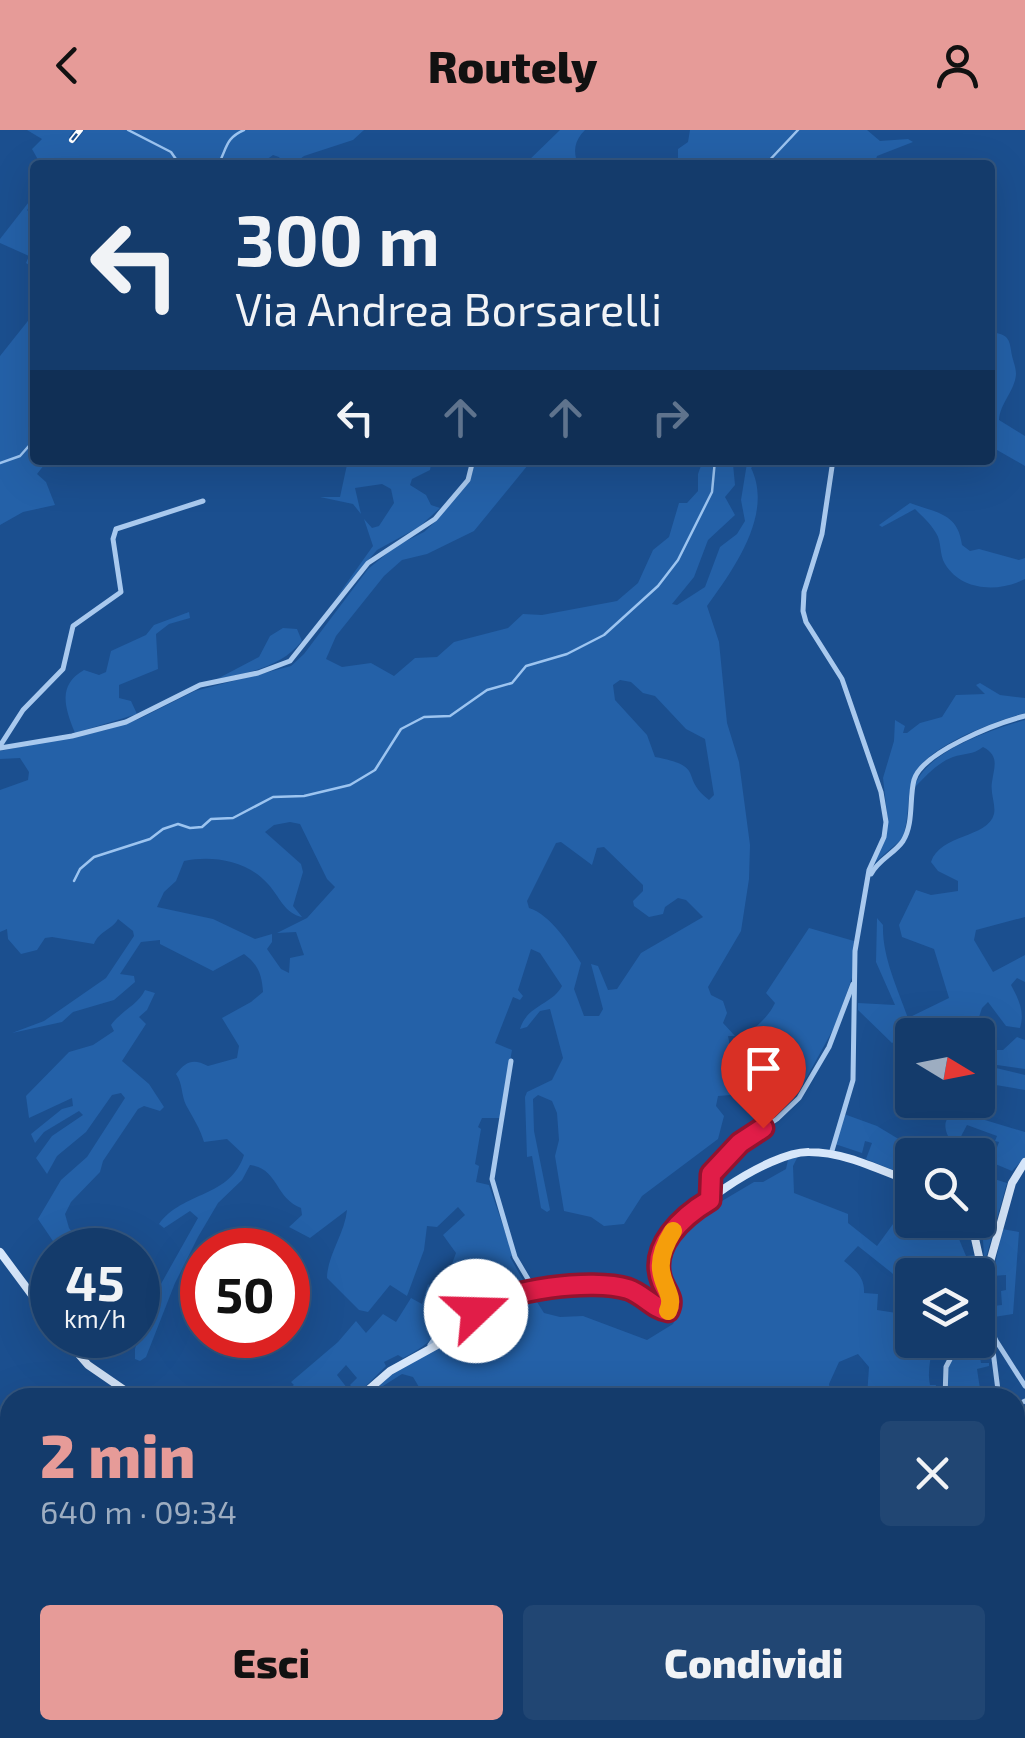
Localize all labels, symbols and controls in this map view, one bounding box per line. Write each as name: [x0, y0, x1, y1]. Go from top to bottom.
icon: back: [40, 38, 95, 93]
text: Routely: [428, 38, 597, 92]
icon: person: [930, 38, 985, 93]
text: 300 m: [235, 196, 440, 280]
icon: left: [70, 200, 200, 330]
text: Via Andrea Borsarelli: [235, 281, 662, 335]
icon: left: [328, 390, 383, 445]
icon: ahead: [433, 390, 488, 445]
icon: ahead: [538, 390, 593, 445]
icon: right: [643, 390, 698, 445]
north arrow: [895, 1018, 995, 1118]
map controls: [895, 1018, 995, 1358]
pin: [721, 1026, 806, 1129]
icon: arrive: [736, 1041, 791, 1096]
button: search: [895, 1138, 995, 1238]
speed limit sign: 50: [180, 1228, 310, 1358]
text: 45: [65, 1251, 125, 1311]
button: layers: [895, 1258, 995, 1358]
position arrow: [424, 1259, 528, 1363]
text: km/h: [64, 1303, 126, 1333]
text: 2 min: [40, 1418, 195, 1490]
button: close: [880, 1421, 985, 1526]
text: 640 m · 09:34: [40, 1492, 237, 1530]
button: Esci: [40, 1605, 503, 1720]
button: Condividi: [523, 1605, 985, 1720]

